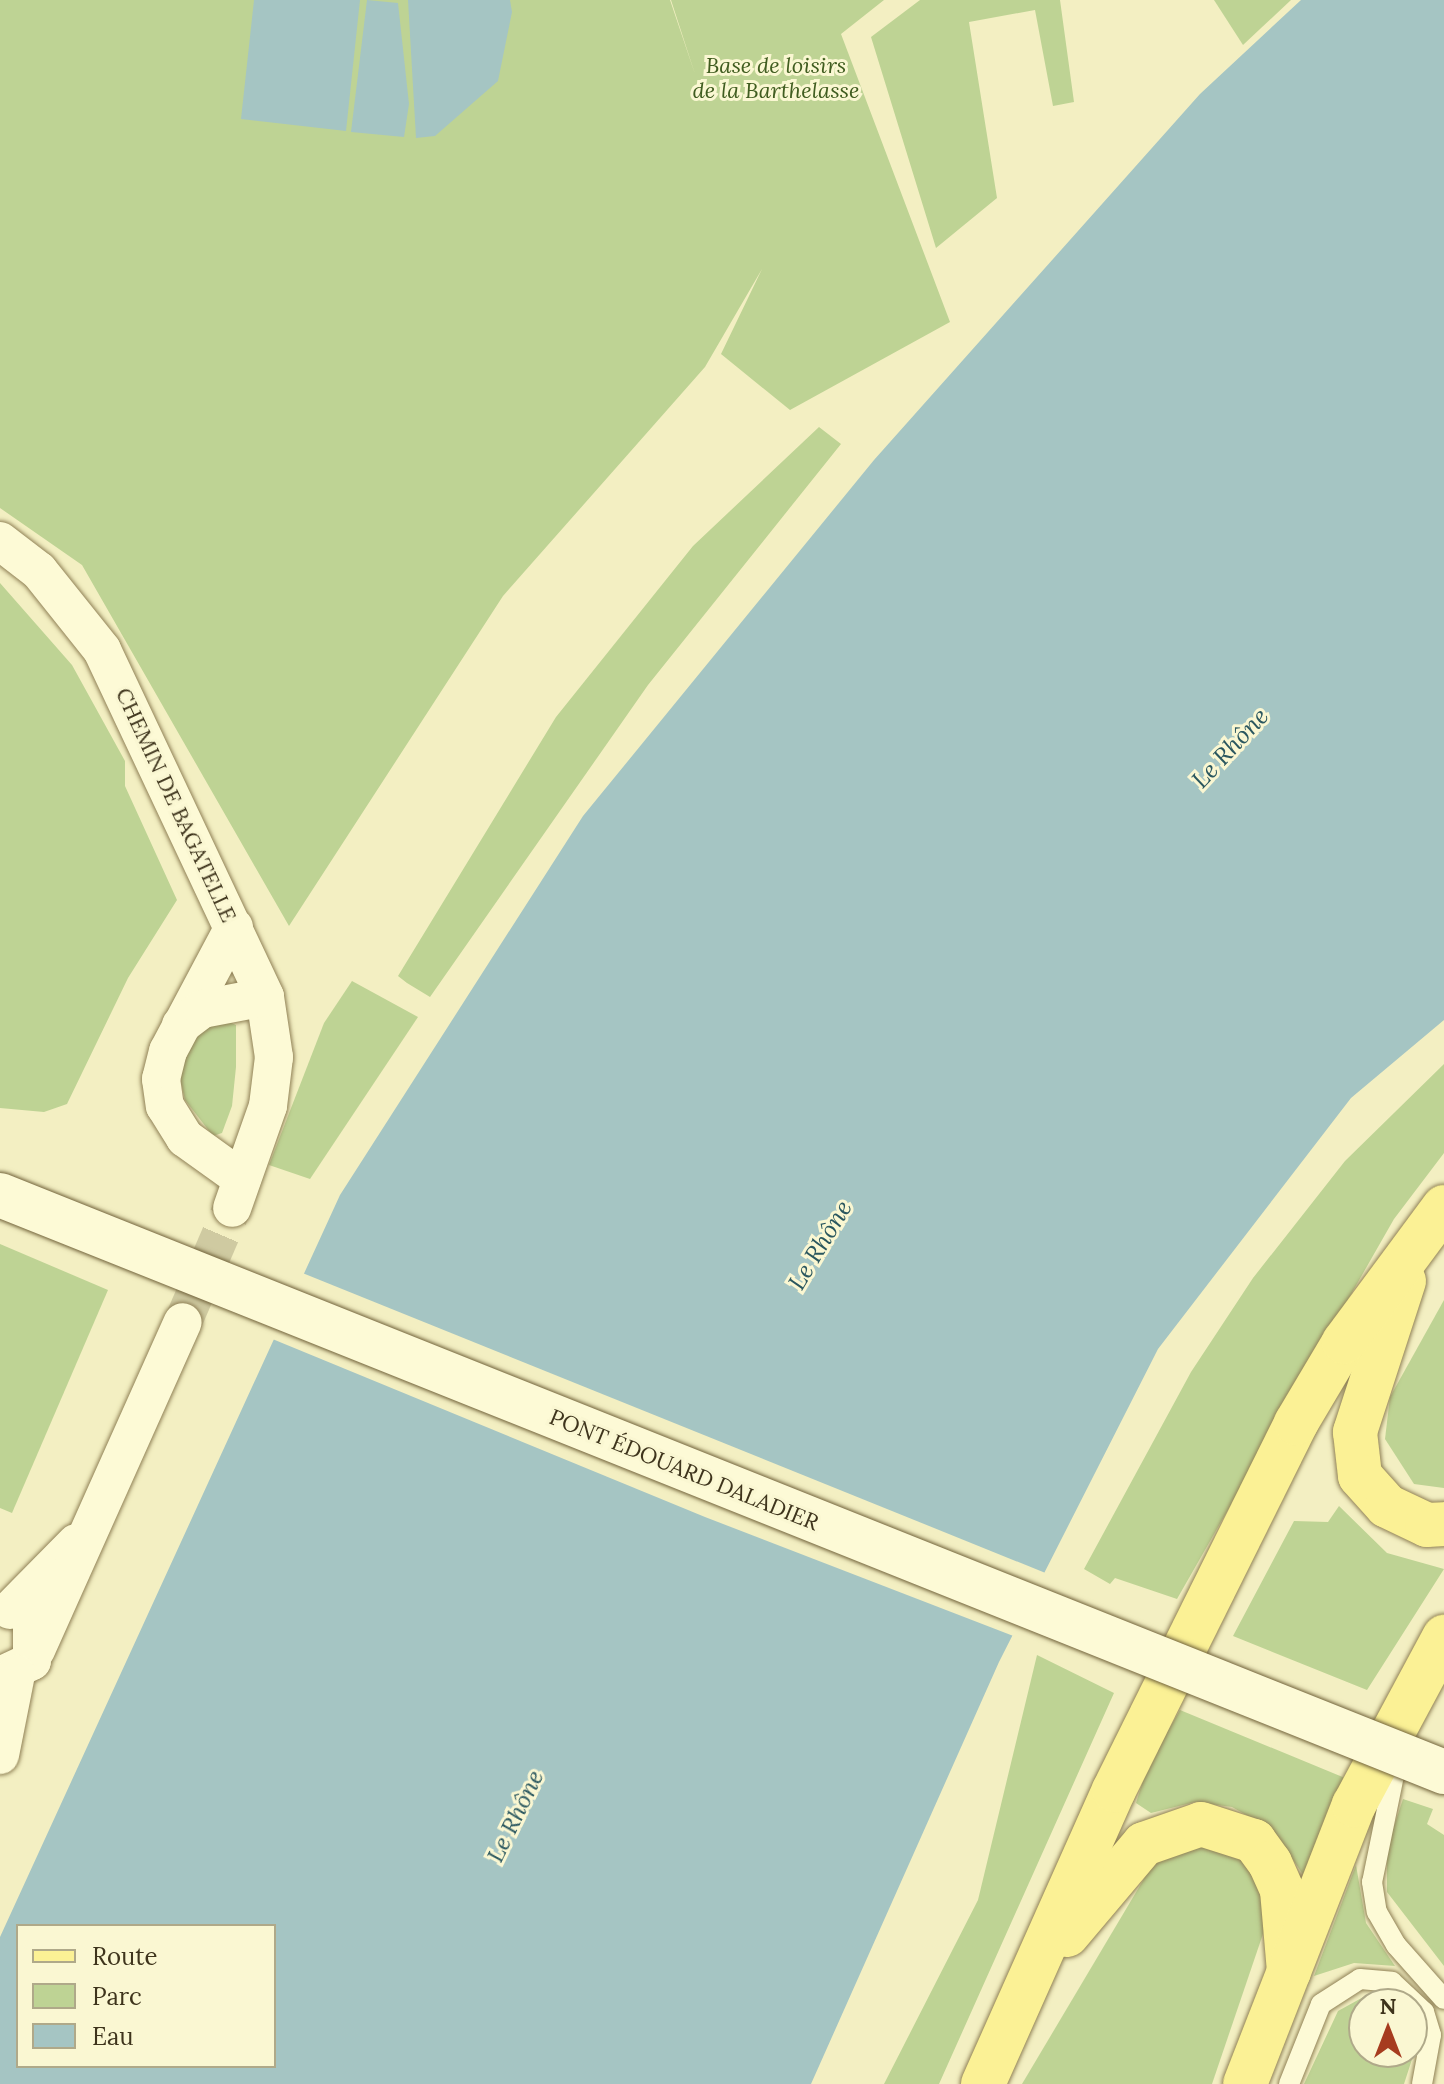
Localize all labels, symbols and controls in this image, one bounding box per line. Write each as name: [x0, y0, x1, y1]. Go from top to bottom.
park label: Base de loisirs de la Barthelasse: [693, 52, 859, 104]
street label: CHEMIN DE BAGATELLE: [110, 684, 242, 926]
water label: Le Rhône: [1186, 702, 1274, 794]
water label: Le Rhône: [782, 1195, 858, 1295]
street label: PONT ÉDOUARD DALADIER: [545, 1404, 823, 1536]
water label: Le Rhône: [480, 1765, 550, 1867]
legend: [16, 1924, 276, 2068]
text: Route: [92, 1941, 158, 1972]
text: Parc: [92, 1981, 142, 2012]
north arrow: [1348, 1988, 1428, 2068]
text: N: [1379, 1992, 1397, 2020]
text: Eau: [92, 2021, 134, 2052]

